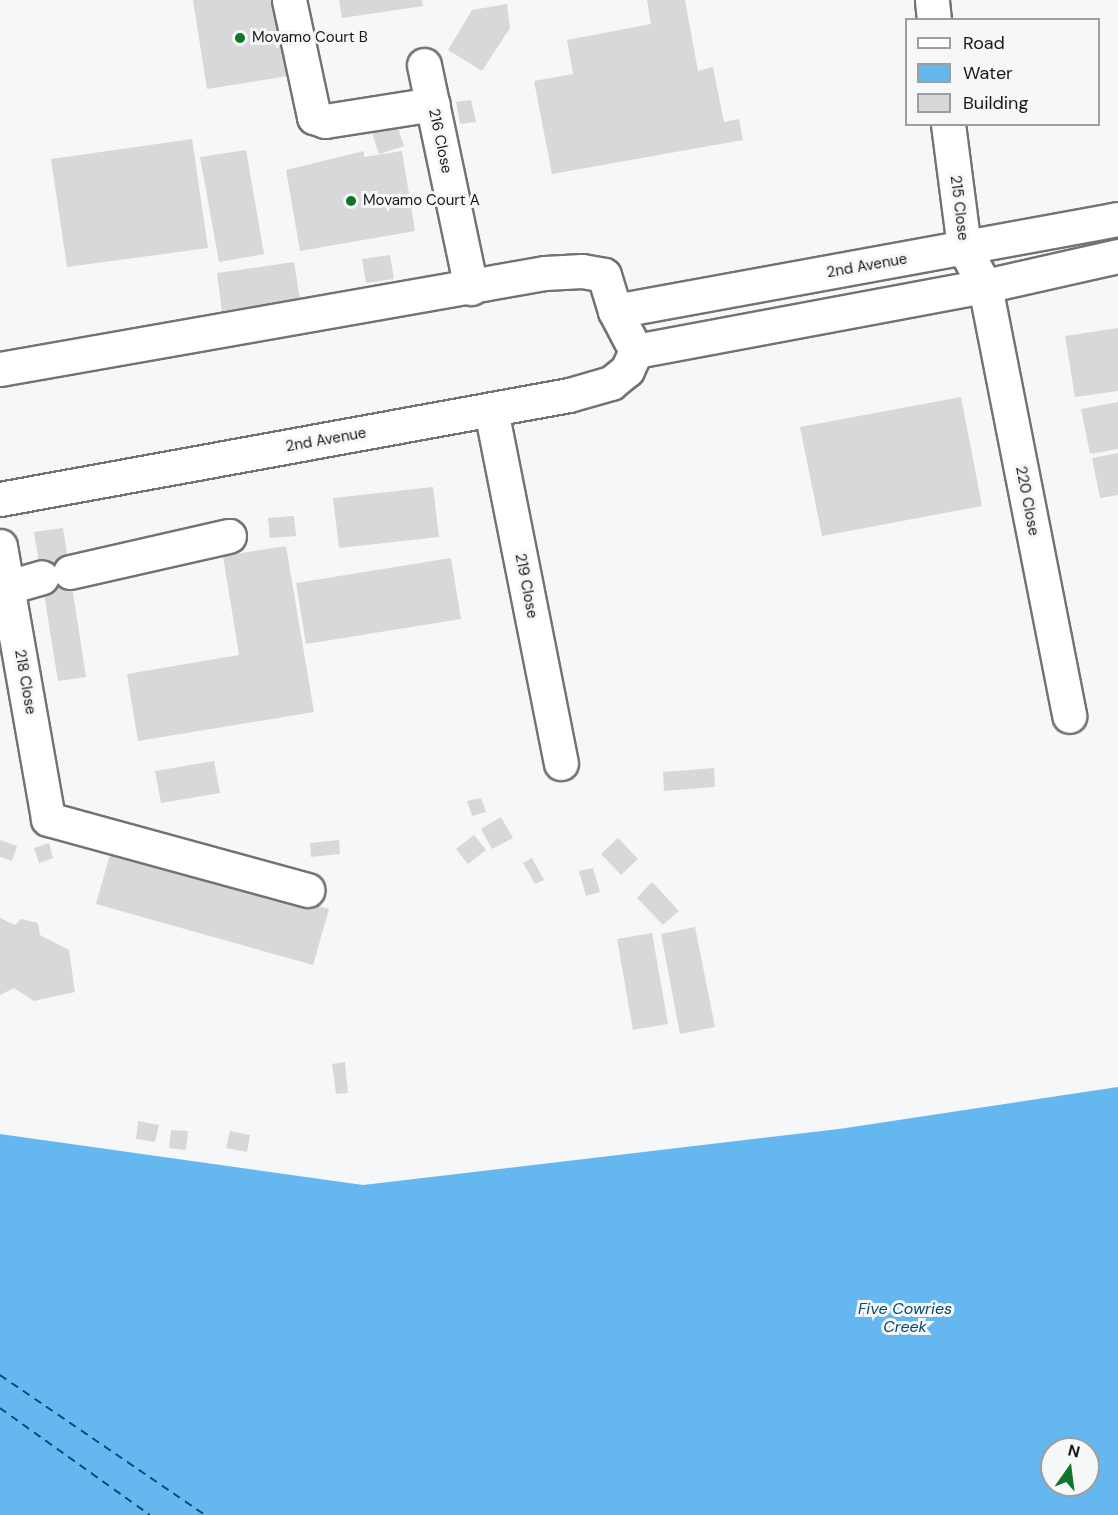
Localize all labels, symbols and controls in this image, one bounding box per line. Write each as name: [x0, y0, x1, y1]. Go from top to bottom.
legend: [905, 18, 1100, 126]
place label: Movamo Court B: [252, 29, 368, 47]
marker: Movamo Court B: [233, 31, 247, 45]
text: Road: [963, 31, 1005, 55]
text: Water: [963, 61, 1013, 85]
text: Building: [963, 91, 1028, 115]
street label: 216 Close: [424, 107, 456, 175]
street label: 215 Close: [946, 174, 972, 242]
place label: Movamo Court A: [363, 192, 480, 210]
marker: Movamo Court A: [344, 194, 358, 208]
street label: 2nd Avenue: [825, 250, 909, 282]
street label: 2nd Avenue: [284, 424, 368, 456]
street label: 220 Close: [1011, 465, 1043, 537]
street label: 219 Close: [511, 552, 541, 620]
street label: 218 Close: [10, 648, 40, 716]
water label: Five Cowries Creek: [858, 1299, 952, 1337]
north arrow: [1040, 1437, 1100, 1497]
text: N: [1066, 1439, 1082, 1463]

